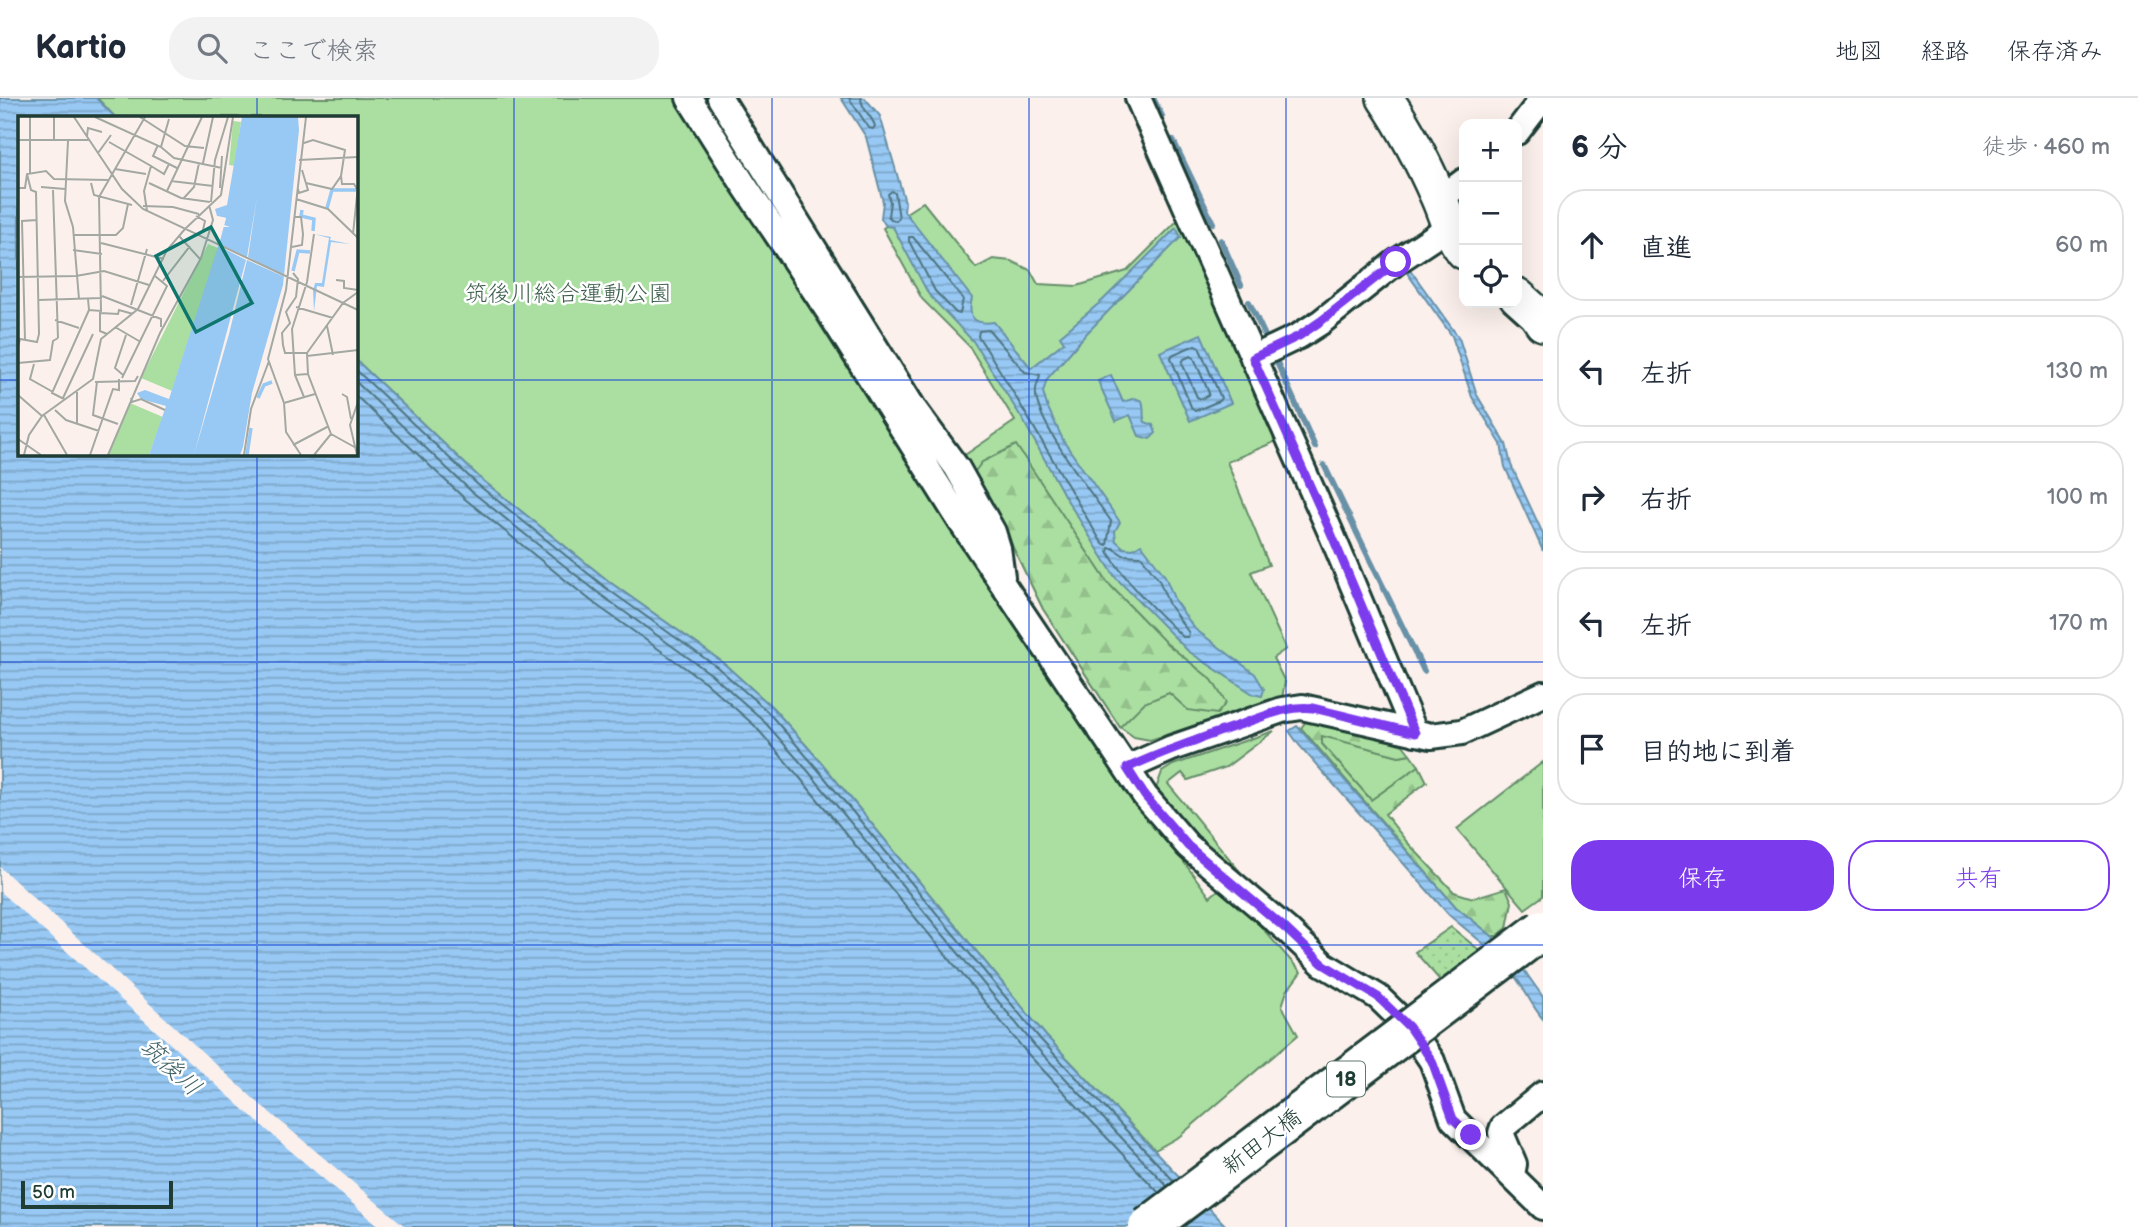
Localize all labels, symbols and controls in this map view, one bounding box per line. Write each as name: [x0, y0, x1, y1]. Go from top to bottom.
search box: [169, 17, 659, 80]
text: Kartio: [35, 28, 127, 68]
icon: search: [193, 29, 231, 67]
text: ここで検索: [249, 36, 379, 67]
text: 地図: [1835, 37, 1883, 66]
text: 経路: [1921, 37, 1969, 66]
text: 保存済み: [2007, 37, 2103, 66]
inset map: [18, 116, 357, 455]
map controls: [1459, 119, 1522, 308]
button: +: [1459, 119, 1522, 182]
text: 6 分: [1571, 130, 1627, 166]
text: 徒歩 · 460 m: [1982, 133, 2110, 161]
button: −: [1459, 182, 1522, 245]
icon: ahead: [1573, 226, 1611, 264]
text: 60 m: [2055, 231, 2108, 259]
text: 直進: [1640, 233, 1692, 264]
button: locate: [1459, 245, 1522, 308]
route start: [1380, 246, 1411, 277]
park label: 筑後川総合運動公園: [465, 280, 672, 308]
icon: left: [1573, 352, 1611, 390]
text: 130 m: [2046, 357, 2108, 385]
text: 左折: [1640, 359, 1692, 390]
icon: right: [1573, 478, 1611, 516]
text: 100 m: [2047, 483, 2108, 511]
text: 右折: [1640, 485, 1692, 516]
icon: left: [1573, 604, 1611, 642]
text: 170 m: [2049, 609, 2108, 637]
text: 左折: [1640, 611, 1692, 642]
icon: arrive: [1573, 730, 1611, 768]
text: 目的地に到着: [1640, 737, 1796, 768]
button: 保存: [1571, 840, 1834, 911]
button: 共有: [1848, 840, 2110, 911]
water label: 筑後川: [135, 1032, 207, 1102]
road number: 18: [1327, 1062, 1365, 1096]
street label: 新田大橋: [1217, 1103, 1307, 1181]
route end: [1455, 1119, 1486, 1150]
scale bar: [21, 1178, 173, 1210]
text: 50 m: [32, 1181, 75, 1204]

